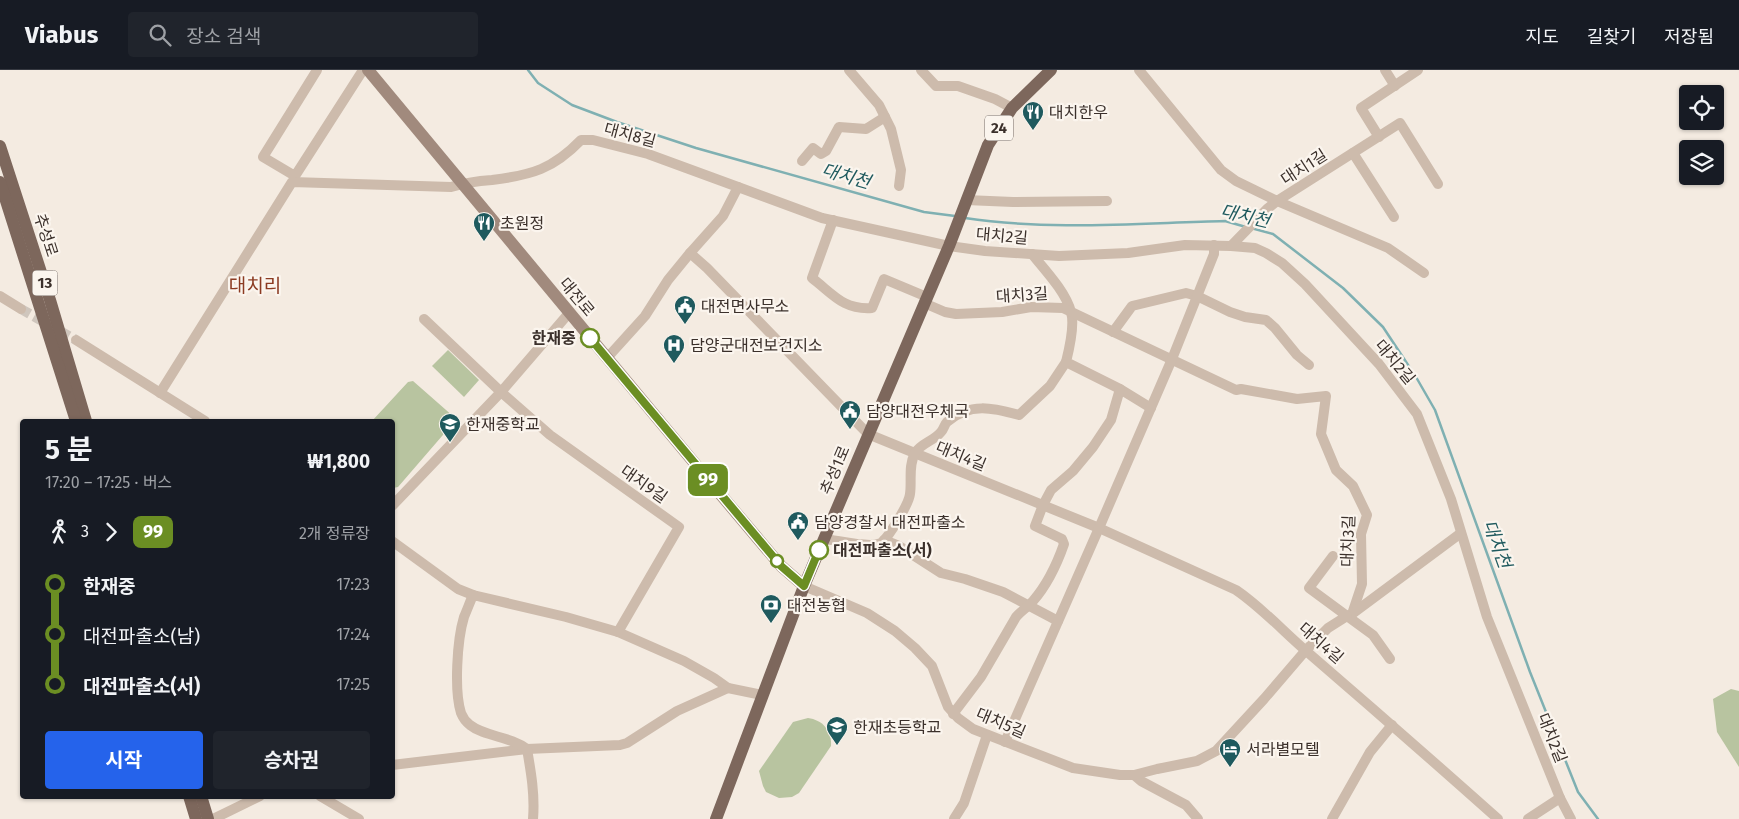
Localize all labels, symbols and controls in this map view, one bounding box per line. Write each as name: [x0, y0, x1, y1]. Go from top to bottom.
search box: [128, 12, 478, 57]
text: Viabus: [25, 21, 98, 49]
icon: search: [146, 21, 174, 49]
text: 장소 검색: [186, 25, 261, 48]
text: 지도: [1526, 26, 1559, 48]
text: 길찾기: [1587, 26, 1636, 48]
text: 저장됨: [1664, 26, 1714, 48]
map controls: [1679, 85, 1724, 185]
button: locate: [1679, 85, 1724, 130]
restaurant icon: 대치한우: [1021, 100, 1045, 131]
place label: 대치한우: [1049, 103, 1108, 122]
road number: 24: [985, 116, 1013, 140]
street label: 대치8길: [602, 119, 658, 151]
button: layers: [1679, 140, 1724, 185]
street label: 대치1길: [1277, 145, 1331, 189]
water label: 대치천: [819, 159, 875, 194]
water label: 대치천: [1218, 200, 1274, 233]
street label: 추성로: [30, 211, 62, 259]
restaurant icon: 초원정: [472, 211, 496, 242]
place label: 초원정: [500, 214, 544, 233]
street label: 대치2길: [975, 224, 1029, 248]
road number: 13: [32, 270, 58, 296]
district label: 대치리: [229, 274, 281, 297]
street label: 대전로: [556, 274, 599, 320]
street label: 대치3길: [995, 284, 1049, 306]
public building icon: 대전면사무소: [673, 294, 697, 325]
place label: 대전면사무소: [701, 297, 789, 316]
marker: 한재중: [580, 328, 600, 348]
place label: 한재중: [532, 329, 576, 348]
hospital icon: 담양군대전보건지소: [662, 333, 686, 364]
place label: 담양군대전보건지소: [690, 336, 822, 355]
street label: 대치2길: [1371, 336, 1419, 388]
public building icon: 담양대전우체국: [838, 399, 862, 430]
place label: 담양대전우체국: [866, 402, 969, 421]
school or university icon: 한재중학교: [438, 412, 462, 443]
place label: 한재중학교: [466, 415, 540, 434]
text: 5 분: [45, 433, 92, 466]
street label: 대치4길: [933, 437, 989, 475]
street label: 추성1로: [816, 443, 854, 497]
text: ₩1,800: [307, 450, 370, 473]
street label: 대치9길: [617, 461, 671, 507]
line badge: 99: [686, 464, 730, 496]
text: 99: [698, 469, 718, 491]
text: 17:20 – 17:25 · 버스: [45, 473, 172, 492]
public building icon: 담양경찰서 대전파출소: [786, 510, 810, 541]
place label: 담양경찰서 대전파출소: [814, 513, 965, 532]
street label: 대치3길: [1338, 515, 1358, 567]
water label: 대치천: [1478, 517, 1517, 573]
icon: walk: [45, 518, 73, 546]
icon: forward: [97, 518, 125, 546]
text: 99: [143, 521, 163, 543]
text: 3: [81, 522, 89, 541]
text: 2개 정류장: [299, 524, 370, 543]
marker: 대전파출소(서): [809, 540, 829, 560]
place label: 대전파출소(서): [833, 541, 932, 560]
unlabelled marker: [770, 554, 784, 568]
text: 한재중: [83, 575, 135, 598]
text: 17:23: [336, 575, 370, 594]
bank icon: 대전농협: [759, 593, 783, 624]
place label: 대전농협: [787, 596, 846, 615]
street label: 대치4길: [1295, 619, 1347, 667]
text: 대전파출소(남): [83, 625, 200, 648]
text: 17:24: [336, 625, 370, 644]
text: 대전파출소(서): [83, 675, 200, 698]
text: 17:25: [336, 675, 370, 694]
street label: 대치5길: [973, 704, 1029, 742]
street label: 대치2길: [1533, 710, 1571, 766]
school or university icon: 한재초등학교: [825, 715, 849, 746]
place label: 한재초등학교: [853, 718, 941, 737]
button: 시작: [45, 731, 203, 789]
button: 승차권: [213, 731, 370, 789]
hotel icon: 서라별모텔: [1218, 737, 1242, 768]
place label: 서라별모텔: [1246, 740, 1320, 759]

